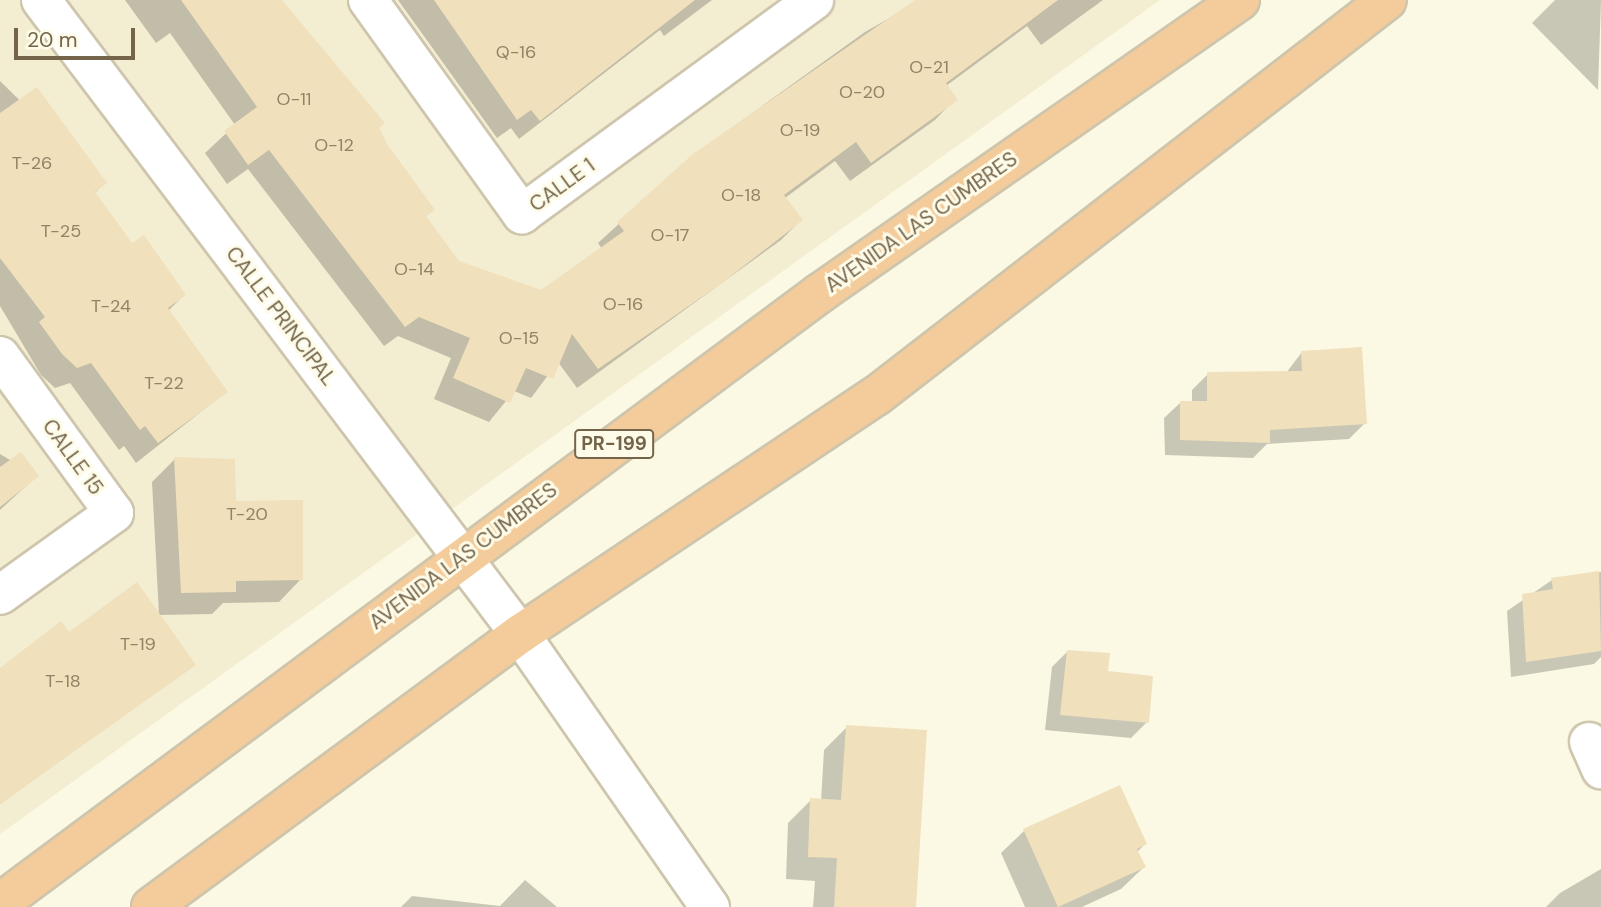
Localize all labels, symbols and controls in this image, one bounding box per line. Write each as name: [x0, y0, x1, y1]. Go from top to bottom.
scale bar: [18, 14, 138, 58]
text: 20 m: [27, 26, 78, 54]
house number: Q-16: [496, 41, 536, 63]
house number: O-21: [909, 56, 949, 78]
house number: O-20: [839, 81, 885, 103]
house number: O-11: [277, 88, 311, 110]
house number: O-19: [780, 119, 820, 141]
house number: O-12: [314, 134, 354, 156]
street label: AVENIDA LAS CUMBRES: [820, 146, 1022, 298]
house number: T-26: [12, 152, 52, 174]
street label: CALLE 1: [524, 153, 600, 217]
house number: O-18: [721, 184, 761, 206]
house number: T-25: [41, 220, 81, 242]
house number: O-17: [651, 224, 689, 246]
street label: CALLE PRINCIPAL: [220, 241, 342, 391]
house number: O-14: [394, 258, 434, 280]
house number: O-16: [603, 293, 643, 315]
house number: T-24: [91, 295, 131, 317]
house number: O-15: [499, 327, 539, 349]
house number: T-22: [144, 372, 184, 394]
street label: CALLE 15: [37, 414, 109, 500]
road number: PR-199: [574, 428, 654, 460]
street label: AVENIDA LAS CUMBRES: [364, 477, 562, 635]
house number: T-20: [226, 503, 268, 525]
house number: T-19: [120, 633, 156, 655]
house number: T-18: [45, 670, 81, 692]

